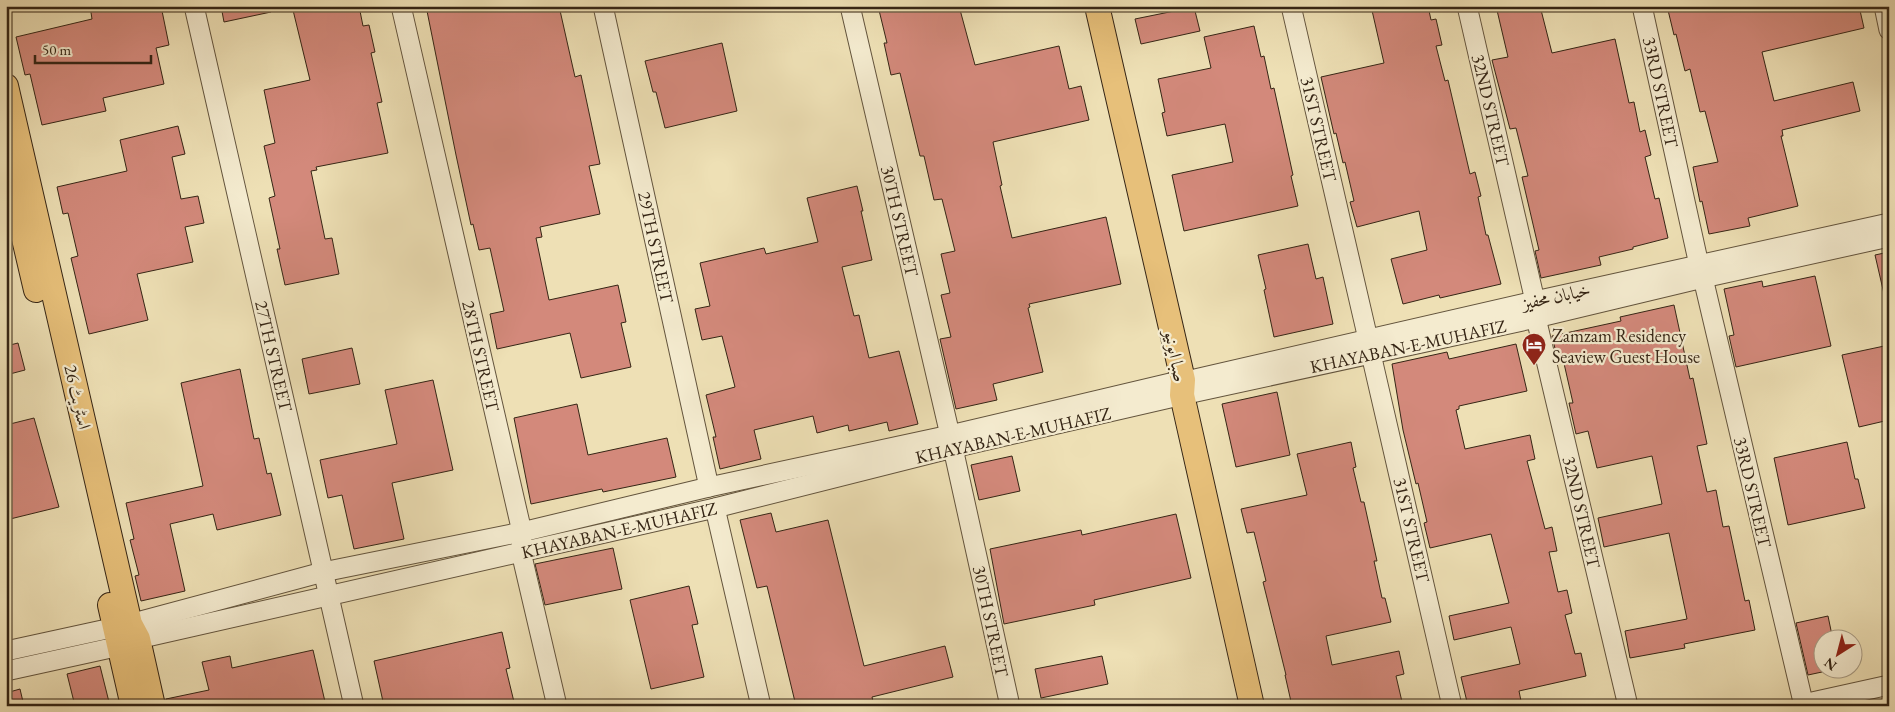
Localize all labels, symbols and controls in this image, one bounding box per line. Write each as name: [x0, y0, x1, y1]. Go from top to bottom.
scale bar: [35, 32, 151, 64]
street label: 33RD STREET: [1638, 34, 1684, 151]
text: 50 m: [42, 40, 71, 59]
street label: 32ND STREET: [1467, 52, 1515, 169]
street label: 31ST STREET: [1296, 74, 1342, 185]
street label: 30TH STREET: [876, 163, 924, 280]
street label: 29TH STREET: [633, 189, 679, 306]
street label: خیابان محفیز: [1518, 278, 1592, 315]
street label: 27TH STREET: [250, 298, 298, 415]
street label: 28TH STREET: [457, 298, 505, 415]
street label: KHAYABAN-E-MUHAFIZ: [1308, 314, 1508, 378]
place label: Zamzam Residency Seaview Guest House: [1552, 324, 1700, 368]
street label: صبا ایونیو: [1159, 326, 1192, 384]
hotel icon: Zamzam Residency Seaview Guest House: [1521, 332, 1547, 366]
street label: اسٹریٹ 26: [58, 362, 97, 432]
street label: KHAYABAN-E-MUHAFIZ: [913, 401, 1113, 469]
street label: 33RD STREET: [1729, 434, 1777, 551]
street label: 32ND STREET: [1558, 454, 1606, 571]
street label: 31ST STREET: [1389, 475, 1435, 586]
street label: KHAYABAN-E-MUHAFIZ: [519, 496, 719, 564]
street label: 30TH STREET: [968, 563, 1014, 680]
north arrow: [1812, 630, 1862, 680]
text: N: [1820, 654, 1840, 675]

